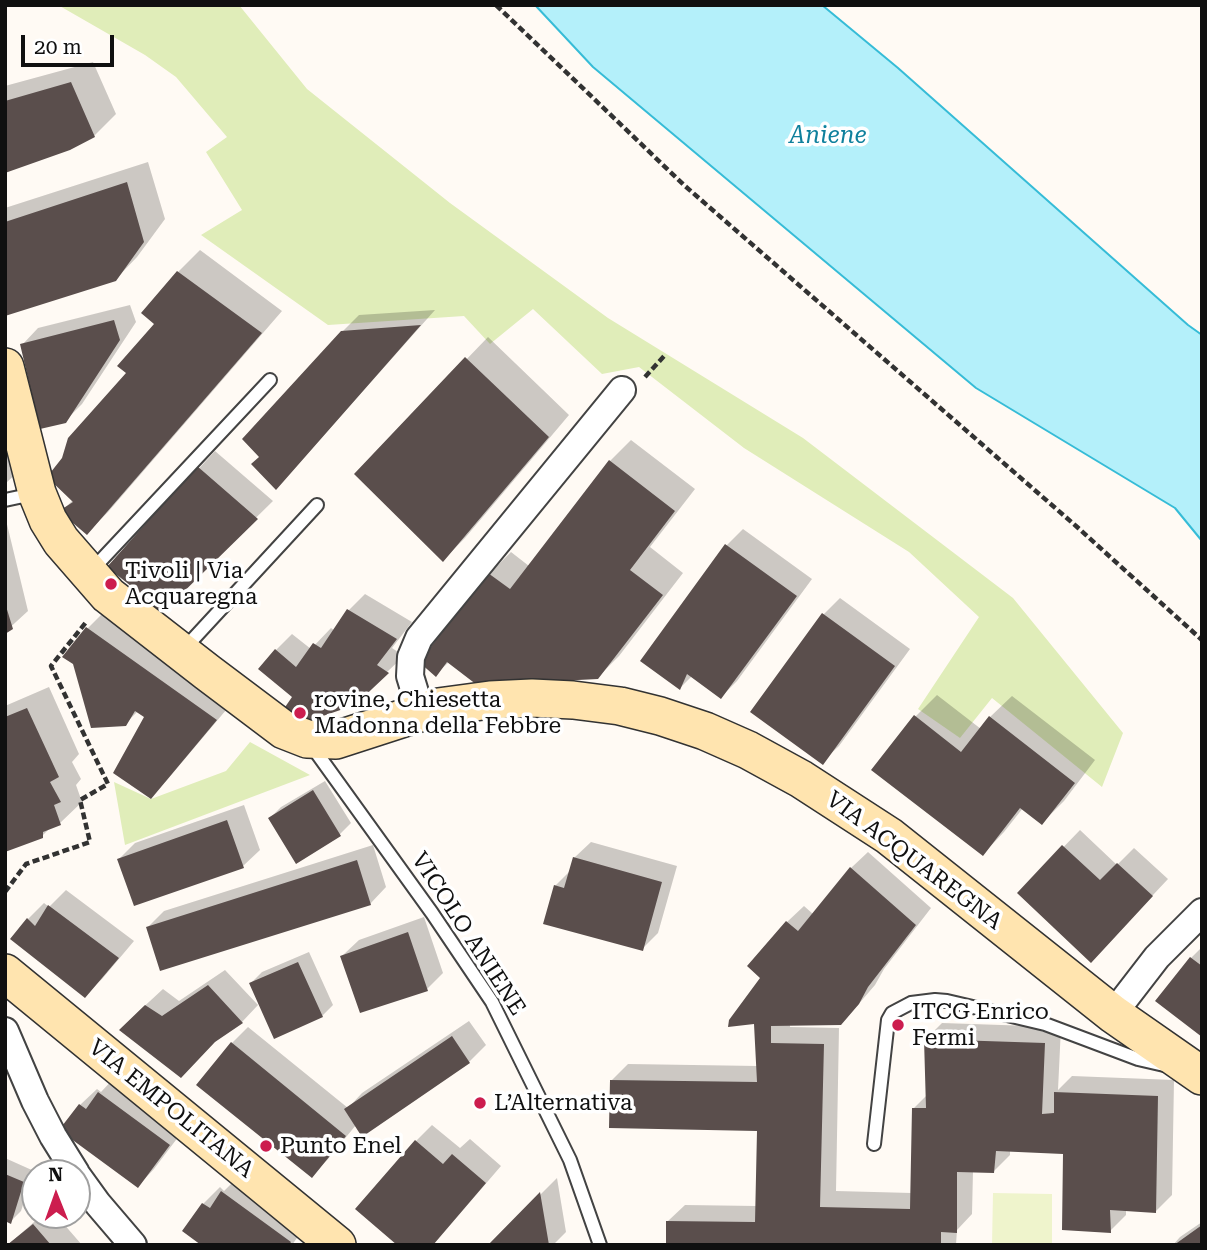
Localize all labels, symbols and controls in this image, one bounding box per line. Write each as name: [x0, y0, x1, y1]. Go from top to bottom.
scale bar: [24, 21, 117, 65]
text: 20 m: [34, 35, 82, 59]
water label: Aniene: [789, 122, 867, 150]
place label: Tivoli | Via Acquaregna: [125, 557, 257, 611]
marker: Tivoli | Via Acquaregna: [103, 576, 119, 592]
place label: rovine, Chiesetta Madonna della Febbre: [314, 686, 561, 740]
marker: rovine, Chiesetta Madonna della Febbre: [292, 705, 308, 721]
street label: VIA ACQUAREGNA: [821, 786, 1007, 936]
street label: VICOLO ANIENE: [405, 847, 531, 1021]
place label: ITCG Enrico Fermi: [912, 998, 1049, 1052]
marker: ITCG Enrico Fermi: [890, 1017, 906, 1033]
street label: VIA EMPOLITANA: [83, 1034, 259, 1184]
place label: L’Alternativa: [494, 1089, 632, 1117]
marker: L’Alternativa: [472, 1095, 488, 1111]
place label: Punto Enel: [280, 1132, 402, 1160]
marker: Punto Enel: [258, 1138, 274, 1154]
north arrow: [21, 1159, 91, 1229]
text: N: [48, 1163, 63, 1186]

